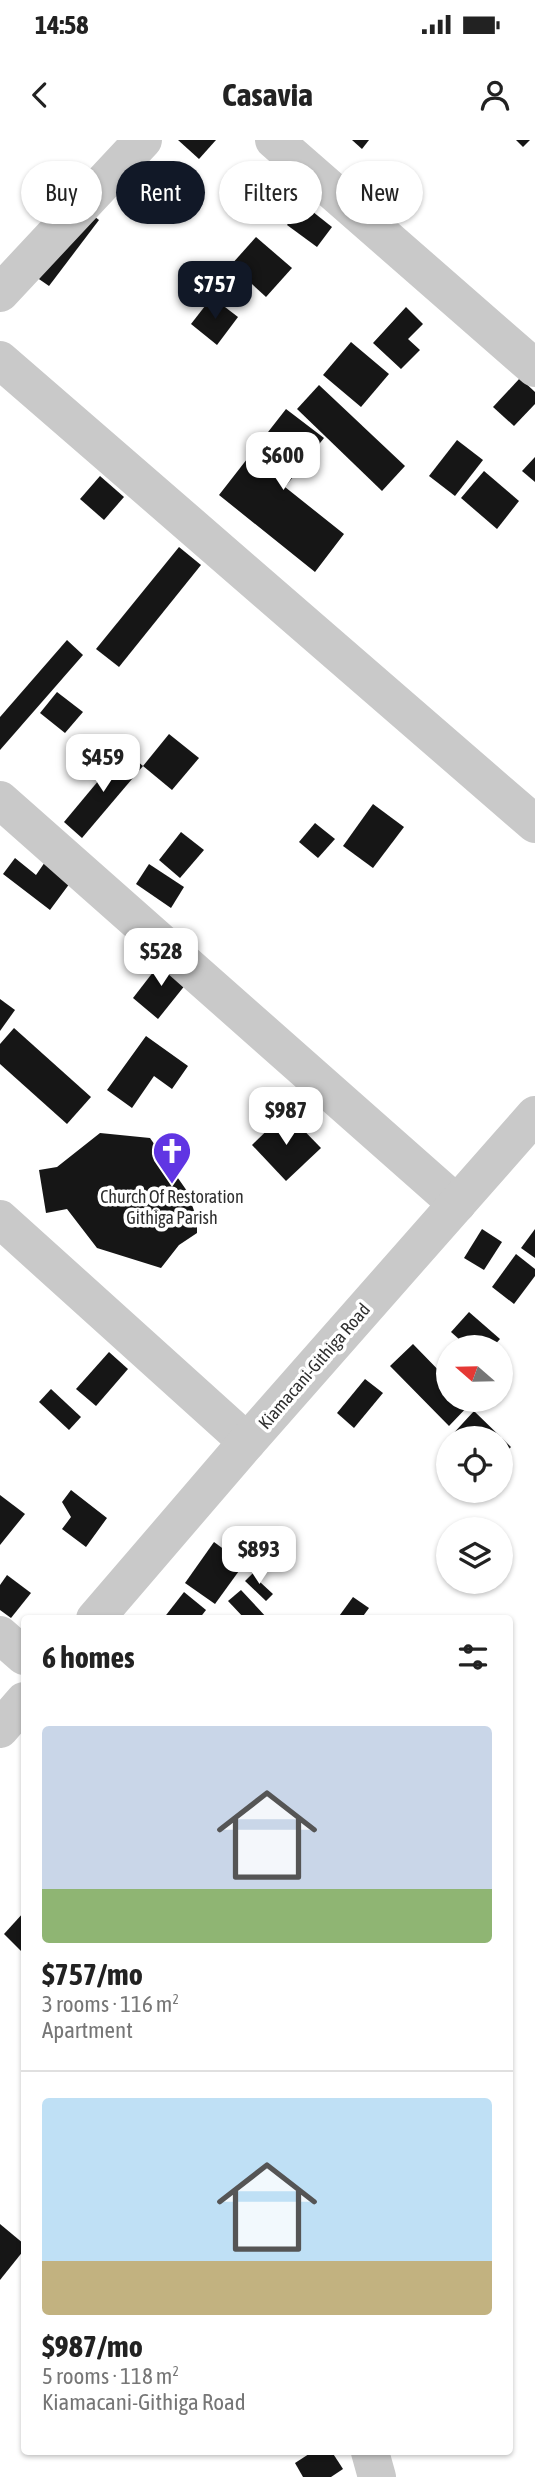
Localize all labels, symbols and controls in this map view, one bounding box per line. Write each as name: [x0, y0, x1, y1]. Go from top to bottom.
text: 14:58: [35, 10, 89, 40]
icon: back: [21, 76, 59, 114]
text: Casavia: [222, 76, 313, 113]
icon: person: [476, 76, 514, 114]
chip: Buy: [21, 161, 102, 224]
chip: Rent: [116, 161, 205, 224]
chip: Filters: [219, 161, 322, 224]
chip: New: [336, 161, 423, 224]
pin: $757: [174, 262, 256, 321]
text: $757: [194, 271, 236, 297]
pin: $600: [242, 432, 324, 492]
text: $600: [262, 442, 304, 468]
pin: $459: [62, 734, 144, 794]
text: $459: [82, 744, 124, 770]
pin: $528: [120, 928, 202, 988]
text: $528: [140, 938, 182, 964]
pin: $987: [245, 1088, 327, 1147]
text: $987: [265, 1097, 307, 1123]
church icon: Church Of Restoration Githiga Parish: [151, 1130, 193, 1185]
place label: Church Of Restoration Githiga Parish: [100, 1186, 244, 1228]
street label: Kiamacani-Githiga Road: [254, 1299, 374, 1433]
north arrow: [436, 1335, 513, 1412]
map controls: [436, 1335, 513, 1594]
button: locate: [436, 1426, 513, 1503]
button: layers: [436, 1517, 513, 1594]
pin: $893: [218, 1526, 300, 1586]
text: $893: [238, 1536, 280, 1562]
icon: filters: [454, 1638, 492, 1676]
text: 6 homes: [42, 1640, 135, 1674]
icon: home: [204, 1772, 330, 1898]
text: $757/mo: [42, 1957, 143, 1991]
text: 3 rooms · 116 m²: [42, 1991, 179, 2017]
text: Apartment: [42, 2017, 133, 2043]
icon: home: [204, 2144, 330, 2270]
text: $987/mo: [42, 2329, 143, 2363]
text: 5 rooms · 118 m²: [42, 2363, 179, 2389]
text: Kiamacani-Githiga Road: [42, 2389, 246, 2415]

